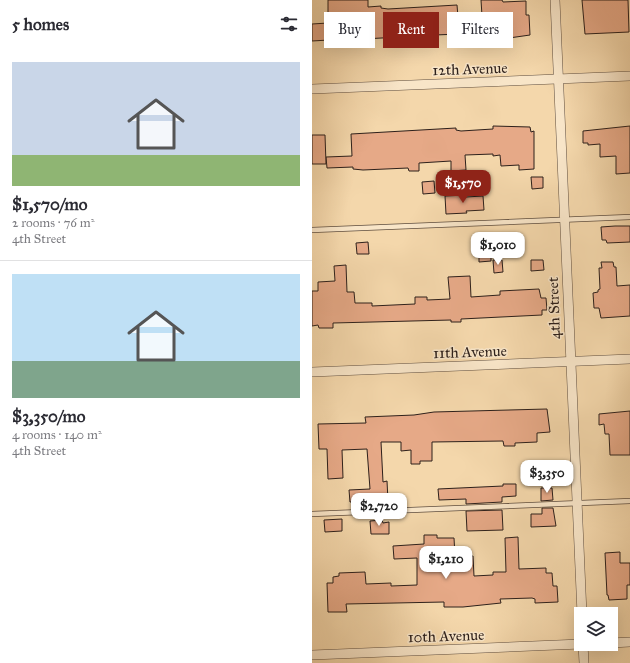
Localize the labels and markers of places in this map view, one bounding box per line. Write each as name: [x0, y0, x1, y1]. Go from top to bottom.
pin: $1,570: [430, 170, 496, 204]
pin: $1,010: [465, 232, 531, 266]
pin: $3,350: [514, 460, 580, 494]
pin: $2,720: [346, 493, 412, 527]
pin: $1,210: [413, 546, 479, 580]

